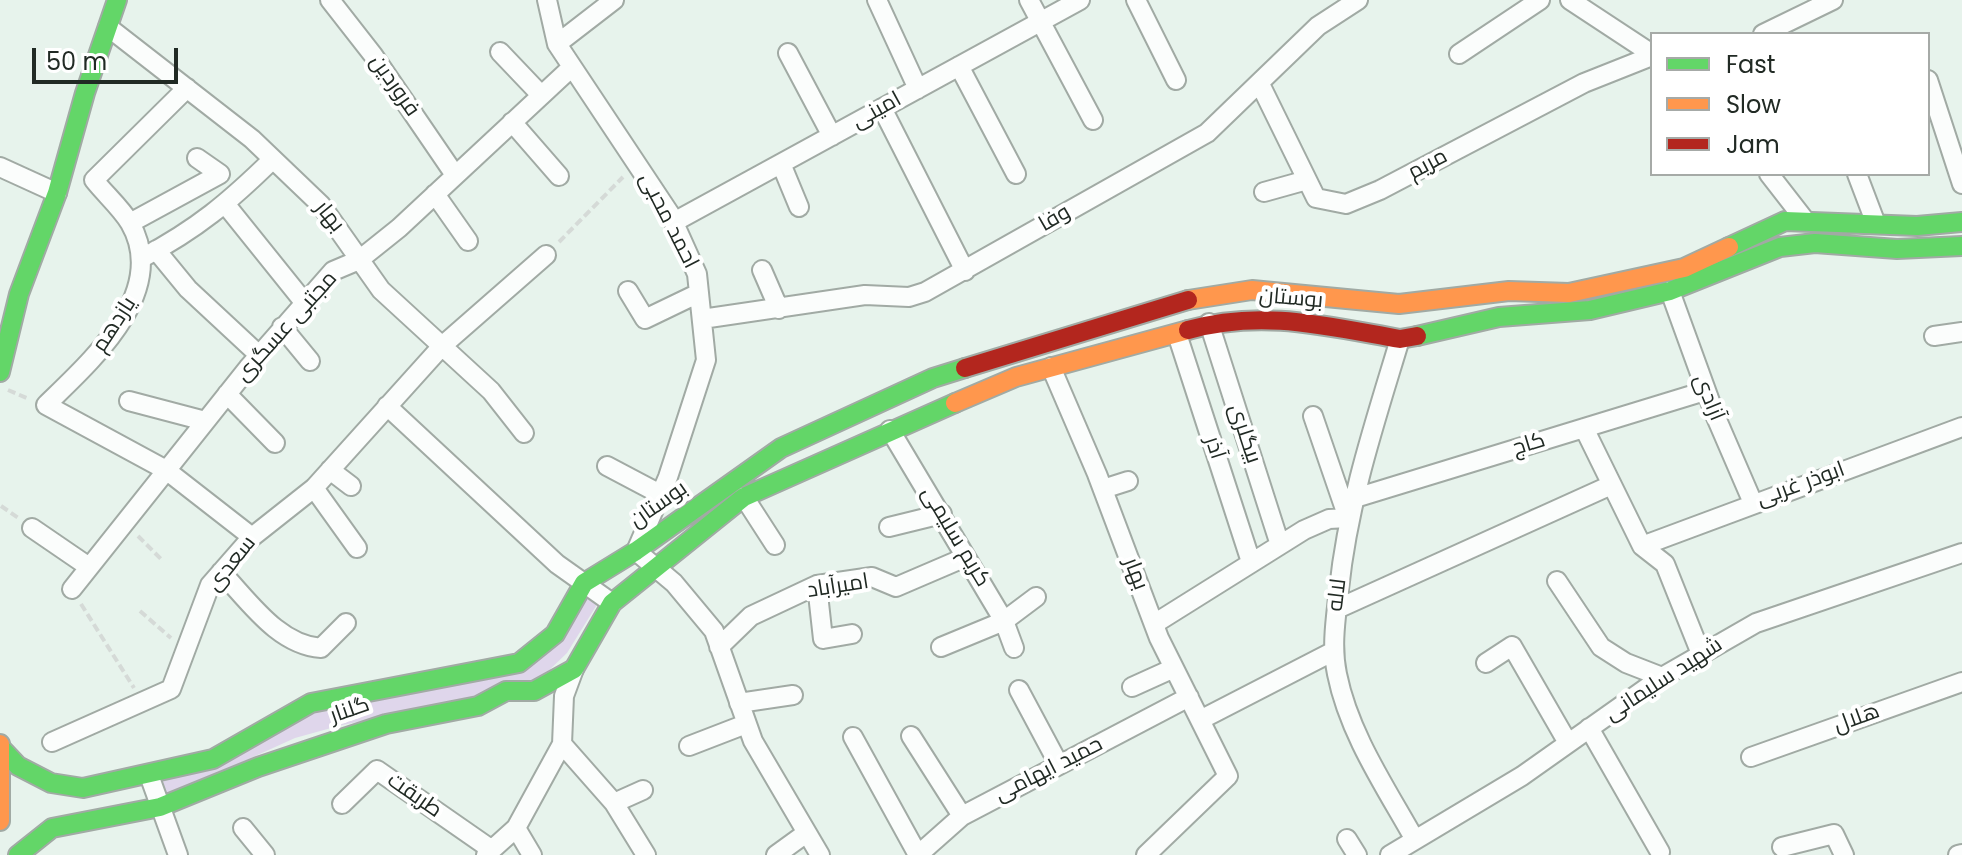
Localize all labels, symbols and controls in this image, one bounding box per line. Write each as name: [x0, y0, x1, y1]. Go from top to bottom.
scale bar: [36, 32, 182, 82]
legend: [1650, 32, 1930, 176]
text: 50 m: [46, 45, 107, 78]
text: Fast: [1726, 48, 1776, 81]
street label: فروردین: [363, 50, 425, 122]
street label: امینی: [848, 87, 906, 135]
text: Slow: [1726, 88, 1781, 121]
text: Jam: [1726, 128, 1780, 161]
street label: مریم: [1404, 144, 1452, 186]
street label: احمد محبی: [633, 169, 703, 273]
street label: بهار: [308, 196, 350, 238]
street label: وفا: [1035, 200, 1075, 238]
street label: مجتبی عسگری: [231, 266, 343, 388]
street label: بوستان: [1258, 283, 1324, 315]
street label: یازدهم: [87, 292, 143, 358]
street label: آزادی: [1687, 371, 1729, 425]
street label: بیگلری: [1222, 401, 1266, 467]
street label: کاج: [1509, 428, 1549, 462]
street label: آذر: [1198, 433, 1230, 463]
street label: ابوذر غربی: [1753, 457, 1849, 513]
street label: بوستان: [625, 476, 693, 534]
street label: کریم سلیمی: [915, 482, 995, 592]
street label: سعدی: [202, 531, 262, 597]
street label: بهار: [1117, 554, 1153, 594]
street label: امیرآباد: [805, 569, 871, 605]
street label: لاله: [1323, 577, 1353, 613]
street label: شهید سلیمانی: [1600, 632, 1728, 728]
street label: گلنار: [327, 692, 373, 730]
street label: هلال: [1830, 699, 1884, 739]
street label: حمید ایهامی: [991, 732, 1107, 808]
street label: طریقت: [382, 768, 446, 824]

